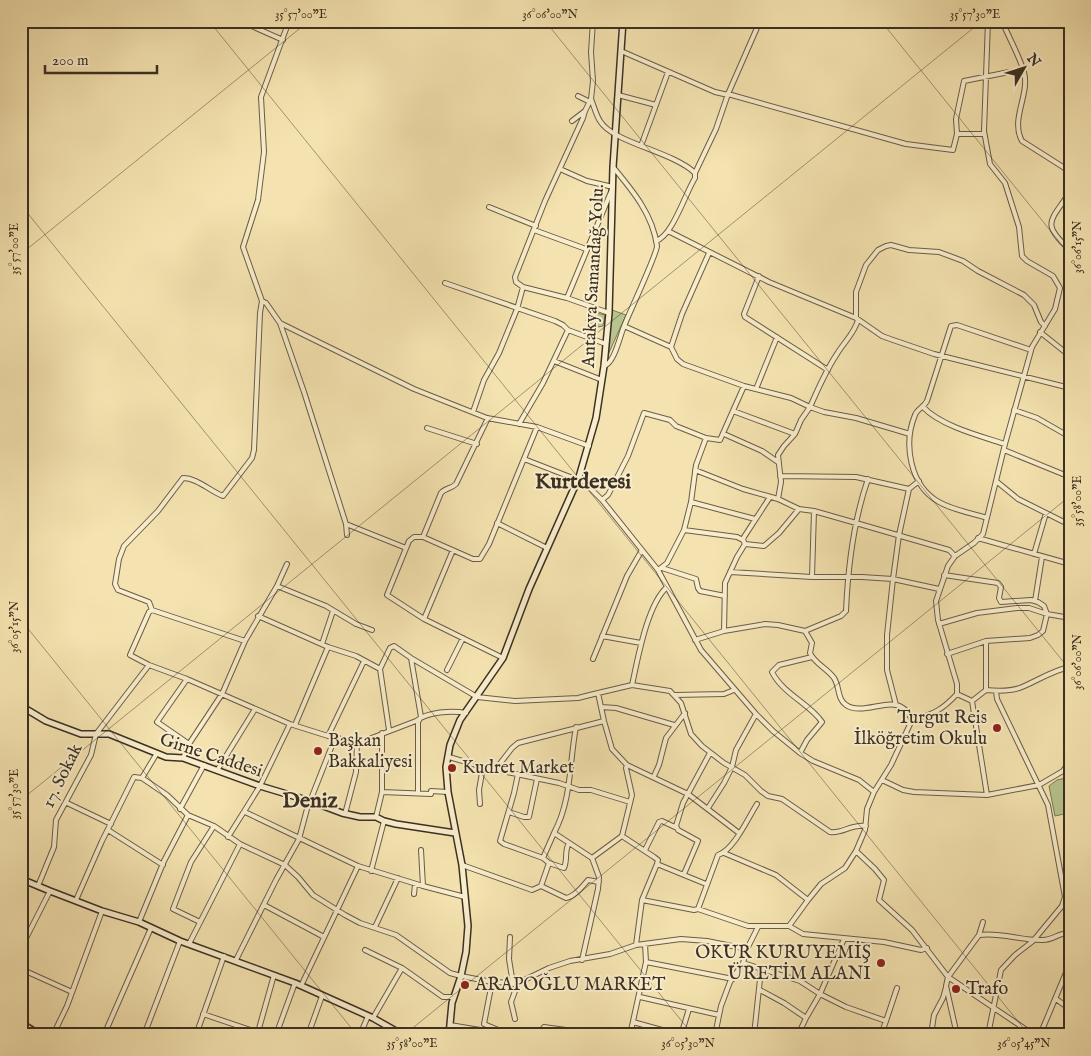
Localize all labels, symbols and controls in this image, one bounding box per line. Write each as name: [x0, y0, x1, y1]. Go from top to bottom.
text: 35°57'00"E: [275, 7, 327, 22]
text: 36°06'00"N: [522, 7, 578, 22]
text: 35°57'30"E: [950, 7, 1000, 22]
scale bar: [45, 42, 158, 74]
north arrow: [998, 42, 1048, 92]
text: N: [1022, 49, 1044, 71]
text: 200 m: [52, 51, 89, 70]
street label: Antakya Samandağ Yolu.: [578, 184, 610, 369]
text: 36°06'15"N: [1070, 220, 1085, 273]
text: 35°57'00"E: [7, 223, 22, 275]
district label: Kurtderesi: [535, 468, 631, 496]
text: 35°58'00"E: [1070, 475, 1085, 527]
text: 36°05'15"N: [7, 600, 22, 653]
text: 36°06'00"N: [1070, 634, 1085, 690]
place label: Turgut Reis İlköğretim Okulu: [854, 707, 987, 751]
marker: Turgut Reis İlköğretim Okulu: [991, 722, 1003, 734]
street label: Girne Caddesi: [157, 729, 265, 783]
place label: Başkan Bakkaliyesi: [328, 730, 413, 774]
street label: 17. Sokak: [38, 740, 89, 812]
marker: Başkan Bakkaliyesi: [312, 745, 324, 757]
place label: Kudret Market: [462, 757, 574, 780]
marker: Kudret Market: [446, 762, 458, 774]
text: 35°57'30"E: [7, 769, 22, 819]
district label: Deniz: [282, 787, 339, 815]
place label: OKUR KURUYEMİŞ ÜRETİM ALANI: [695, 941, 871, 986]
marker: OKUR KURUYEMİŞ ÜRETİM ALANI: [875, 957, 887, 969]
place label: ARAPOĞLU MARKET: [474, 972, 665, 997]
place label: Trafo: [966, 978, 1009, 1001]
marker: ARAPOĞLU MARKET: [459, 979, 471, 991]
marker: Trafo: [950, 983, 962, 995]
text: 35°58'00"E: [386, 1036, 438, 1051]
text: 36°05'30"N: [661, 1036, 715, 1051]
text: 36°05'45"N: [997, 1036, 1051, 1051]

